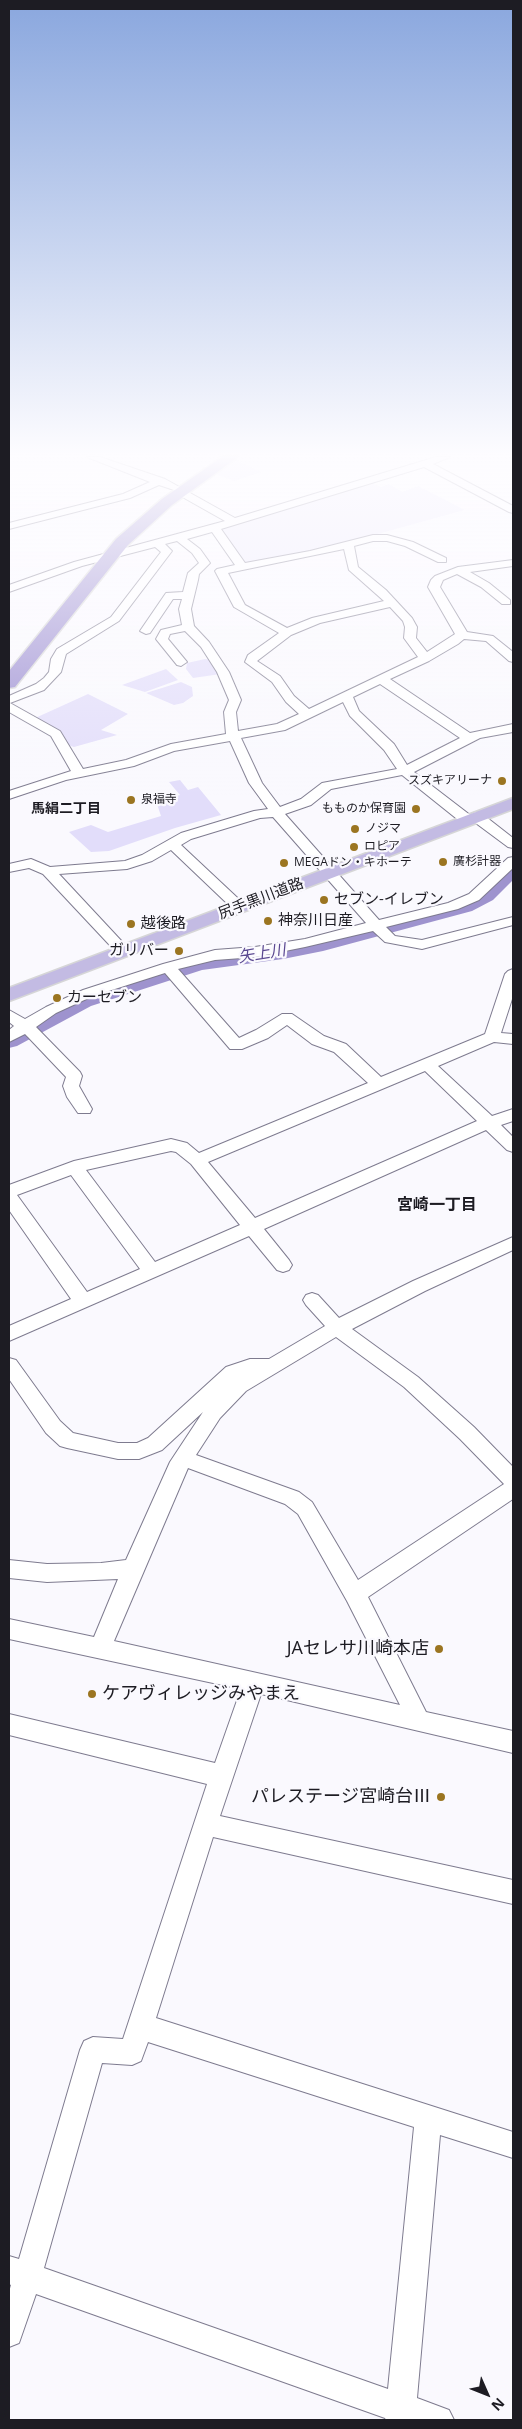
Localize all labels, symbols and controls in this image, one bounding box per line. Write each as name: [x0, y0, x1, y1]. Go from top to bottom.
place label: スズキアリーナ: [408, 774, 492, 788]
marker: スズキアリーナ: [496, 775, 508, 787]
place label: 泉福寺: [141, 793, 177, 807]
marker: 泉福寺: [125, 794, 137, 806]
district label: 馬絹二丁目: [31, 801, 101, 817]
place label: もものか保育園: [322, 802, 406, 816]
marker: もものか保育園: [410, 803, 422, 815]
place label: ノジマ: [365, 822, 401, 836]
marker: ノジマ: [349, 823, 361, 835]
place label: ロピア: [364, 840, 400, 854]
marker: ロピア: [348, 841, 360, 853]
place label: 廣杉計器: [453, 855, 501, 869]
place label: MEGAドン・キホーテ: [294, 856, 412, 870]
marker: 廣杉計器: [437, 856, 449, 868]
marker: MEGAドン・キホーテ: [278, 857, 290, 869]
street label: 尻手黒川道路: [216, 874, 306, 924]
place label: セブン-イレブン: [334, 891, 444, 909]
marker: セブン-イレブン: [318, 894, 330, 906]
place label: 神奈川日産: [278, 912, 353, 930]
place label: 越後路: [141, 915, 186, 933]
marker: 神奈川日産: [262, 915, 274, 927]
marker: 越後路: [125, 918, 137, 930]
water label: 矢上川: [237, 941, 287, 967]
place label: ガリバー: [109, 942, 169, 960]
marker: ガリバー: [173, 945, 185, 957]
place label: カーセブン: [67, 989, 142, 1007]
marker: カーセブン: [51, 992, 63, 1004]
district label: 宮崎一丁目: [397, 1195, 477, 1215]
place label: JAセレサ川崎本店: [287, 1638, 429, 1660]
marker: JAセレサ川崎本店: [433, 1643, 445, 1655]
place label: ケアヴィレッジみやまえ: [102, 1683, 300, 1705]
marker: ケアヴィレッジみやまえ: [86, 1688, 98, 1700]
place label: パレステージ宮崎台Ⅲ: [251, 1786, 431, 1808]
marker: パレステージ宮崎台Ⅲ: [435, 1791, 447, 1803]
north arrow: [462, 2369, 512, 2419]
text: N: [487, 2394, 509, 2415]

